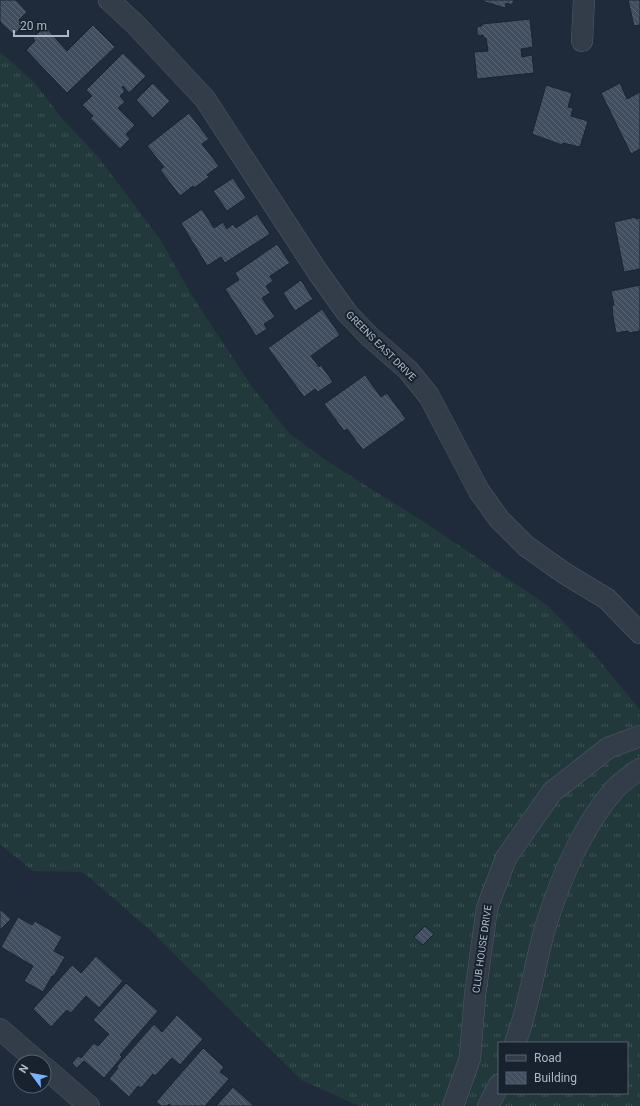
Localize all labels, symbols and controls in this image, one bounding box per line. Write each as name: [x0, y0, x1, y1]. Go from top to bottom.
scale bar: [14, 12, 68, 38]
text: 20 m: [20, 19, 47, 33]
street label: GREENS EAST DRIVE: [344, 309, 418, 383]
street label: CLUB HOUSE DRIVE: [470, 904, 494, 994]
legend: [498, 1042, 628, 1094]
text: Road: [534, 1051, 562, 1065]
north arrow: [12, 1054, 52, 1094]
text: N: [16, 1062, 32, 1076]
text: Building: [534, 1071, 577, 1085]

